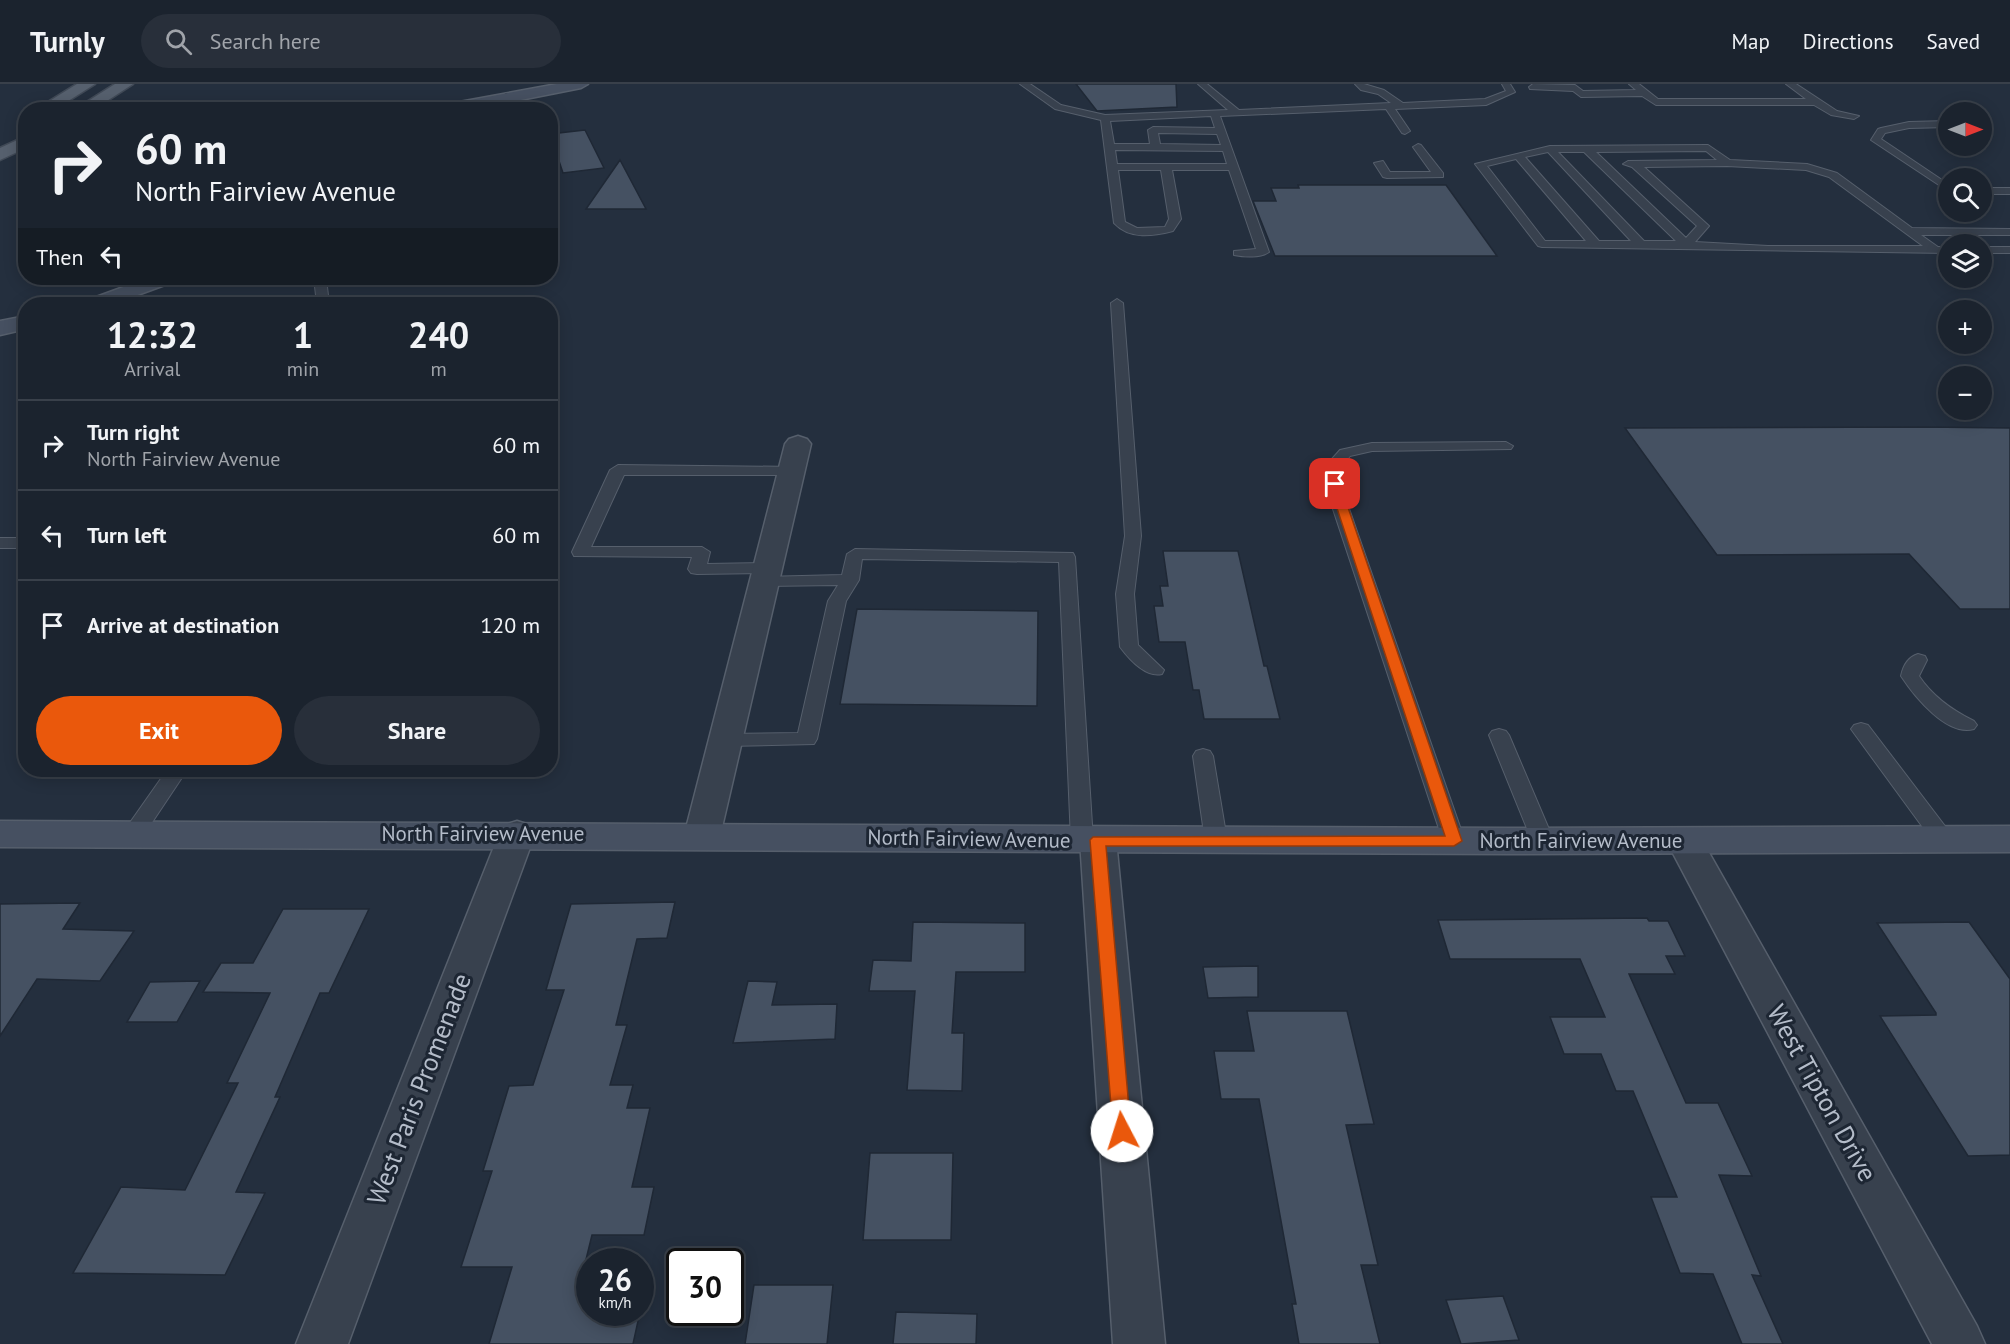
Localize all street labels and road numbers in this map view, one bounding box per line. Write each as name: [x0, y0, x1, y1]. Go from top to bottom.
street label: North Fairview Avenue: [381, 820, 585, 847]
street label: North Fairview Avenue: [867, 823, 1071, 854]
street label: North Fairview Avenue: [1479, 827, 1683, 854]
street label: West Paris Promenade: [359, 968, 478, 1209]
street label: West Tipton Drive: [1760, 999, 1885, 1187]

